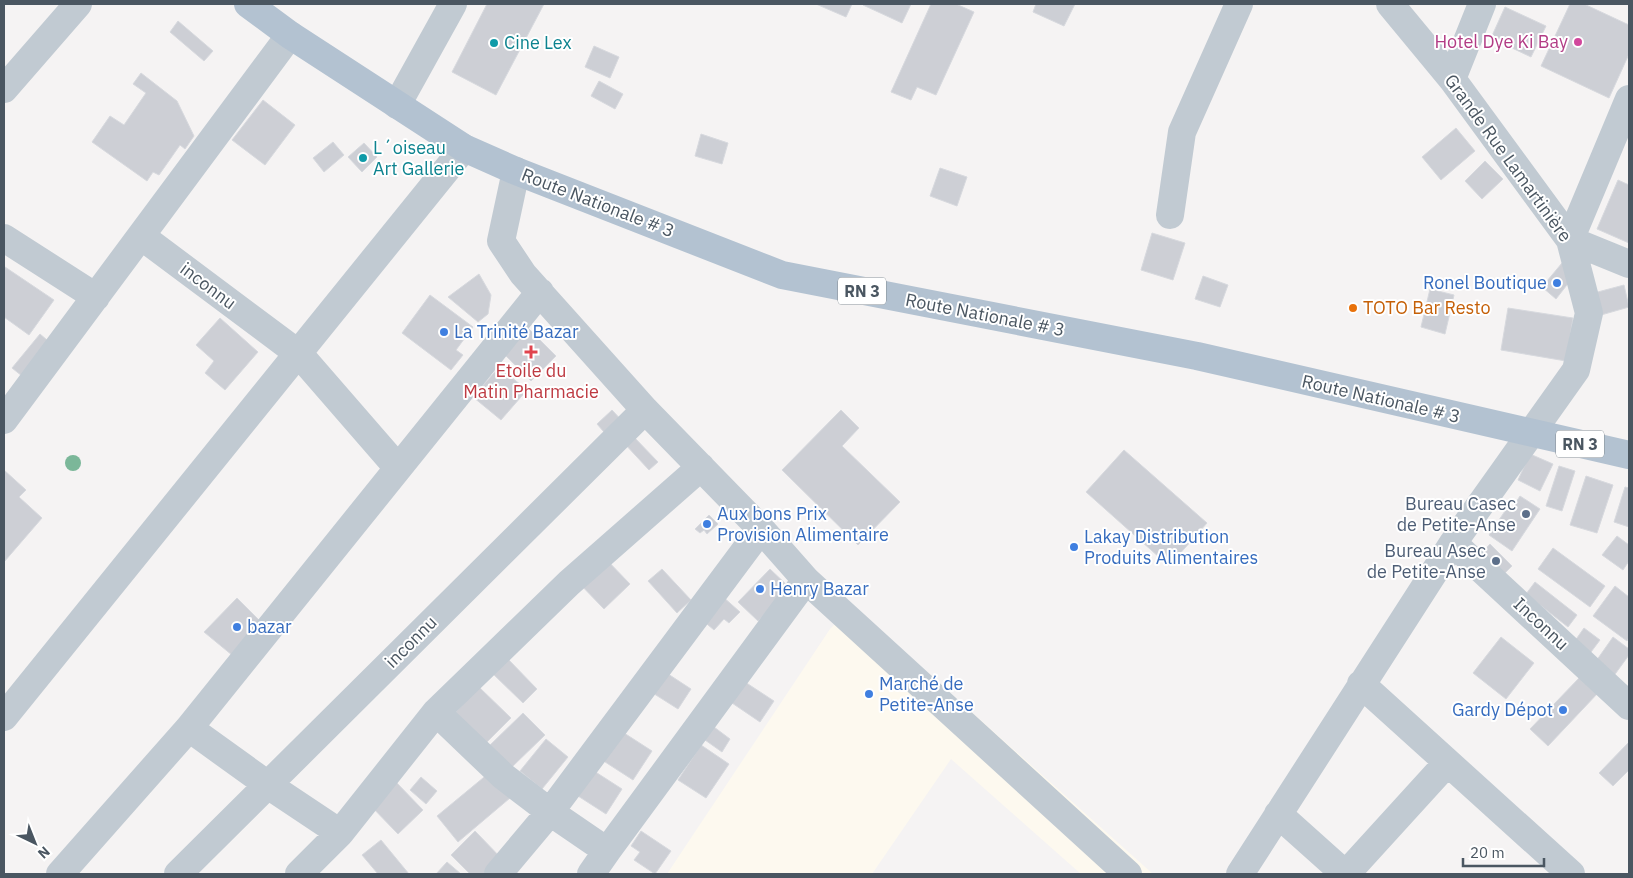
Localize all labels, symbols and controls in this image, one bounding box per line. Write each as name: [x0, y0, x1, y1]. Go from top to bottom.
place label: Hotel Dye Ki Bay: [1434, 30, 1568, 53]
place label: Cine Lex: [504, 31, 572, 54]
marker: Hotel Dye Ki Bay: [1572, 36, 1584, 48]
marker: Cine Lex: [488, 37, 500, 49]
street label: Grande Rue Lamartinière: [1440, 69, 1577, 246]
place label: L´oiseau Art Gallerie: [373, 136, 465, 180]
marker: L´oiseau Art Gallerie: [357, 152, 369, 164]
street label: Route Nationale # 3: [518, 163, 678, 242]
street label: inconnu: [176, 257, 241, 314]
place label: Ronel Boutique: [1423, 271, 1547, 294]
marker: Ronel Boutique: [1551, 277, 1563, 289]
road number: RN 3: [838, 278, 886, 304]
street label: Route Nationale # 3: [903, 288, 1067, 341]
place label: TOTO Bar Resto: [1363, 296, 1491, 319]
marker: TOTO Bar Resto: [1347, 302, 1359, 314]
place label: La Trinité Bazar: [454, 320, 579, 343]
marker: La Trinité Bazar: [438, 326, 450, 338]
marker: Etoile du Matin Pharmacie: [525, 346, 537, 358]
place label: Etoile du Matin Pharmacie: [463, 359, 599, 403]
street label: Route Nationale # 3: [1300, 369, 1463, 428]
road number: RN 3: [1556, 430, 1604, 458]
place label: Bureau Casec de Petite-Anse: [1397, 492, 1516, 536]
place label: Aux bons Prix Provision Alimentaire: [717, 502, 889, 546]
marker: Bureau Casec de Petite-Anse: [1520, 508, 1532, 520]
marker: Aux bons Prix Provision Alimentaire: [701, 518, 713, 530]
place label: Lakay Distribution Produits Alimentaires: [1084, 525, 1258, 569]
place label: Bureau Asec de Petite-Anse: [1367, 539, 1486, 583]
marker: Lakay Distribution Produits Alimentaires: [1068, 541, 1080, 553]
marker: Bureau Asec de Petite-Anse: [1490, 555, 1502, 567]
place label: Henry Bazar: [770, 577, 869, 600]
marker: Henry Bazar: [754, 583, 766, 595]
street label: Inconnu: [1509, 592, 1574, 655]
street label: inconnu: [380, 611, 442, 673]
place label: bazar: [247, 615, 292, 638]
marker: bazar: [231, 621, 243, 633]
place label: Marché de Petite-Anse: [879, 672, 974, 716]
marker: Marché de Petite-Anse: [863, 688, 875, 700]
place label: Gardy Dépot: [1452, 698, 1553, 721]
marker: Gardy Dépot: [1557, 704, 1569, 716]
north arrow: [10, 818, 60, 868]
scale bar: [1463, 836, 1544, 868]
text: N: [34, 842, 54, 863]
text: 20 m: [1470, 843, 1505, 862]

